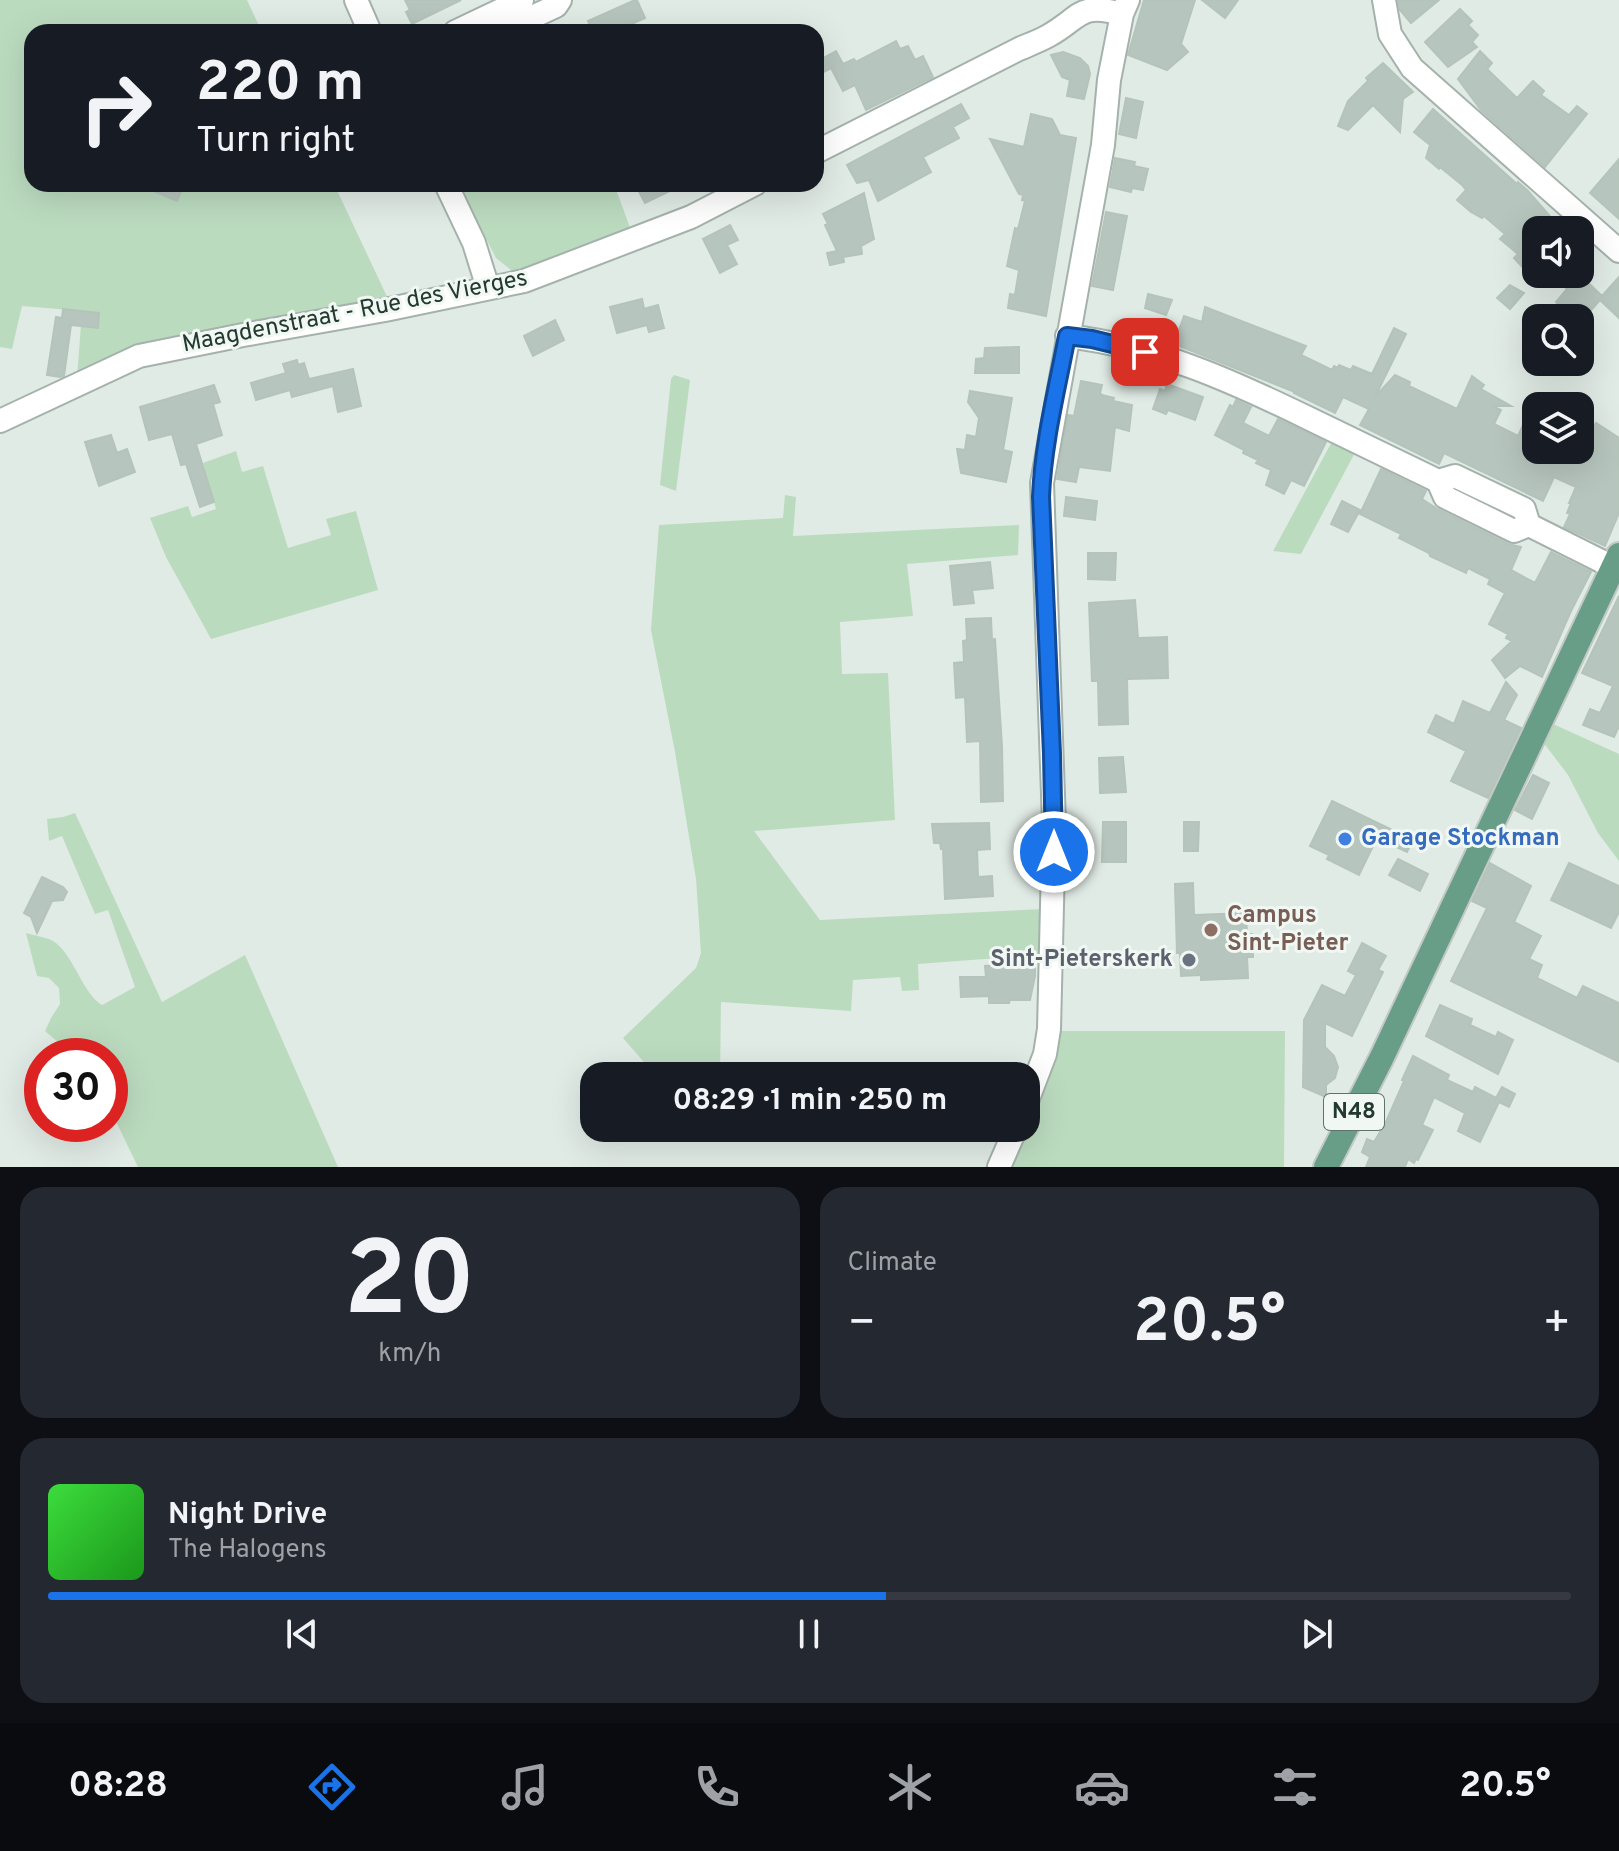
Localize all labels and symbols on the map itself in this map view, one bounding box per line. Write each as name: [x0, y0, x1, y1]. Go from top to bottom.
street label: Maagdenstraat - Rue des Vierges: [180, 264, 530, 360]
pin: [1111, 318, 1179, 386]
position arrow: [1012, 810, 1096, 894]
place label: Garage Stockman: [1361, 824, 1560, 854]
marker: Garage Stockman: [1336, 830, 1354, 848]
place label: Campus Sint-Pieter: [1227, 901, 1349, 959]
marker: Campus Sint-Pieter: [1202, 921, 1220, 939]
place label: Sint-Pieterskerk: [990, 945, 1173, 975]
marker: Sint-Pieterskerk: [1180, 951, 1198, 969]
speed limit sign: 30: [24, 1038, 128, 1142]
road number: N48: [1324, 1094, 1384, 1130]

